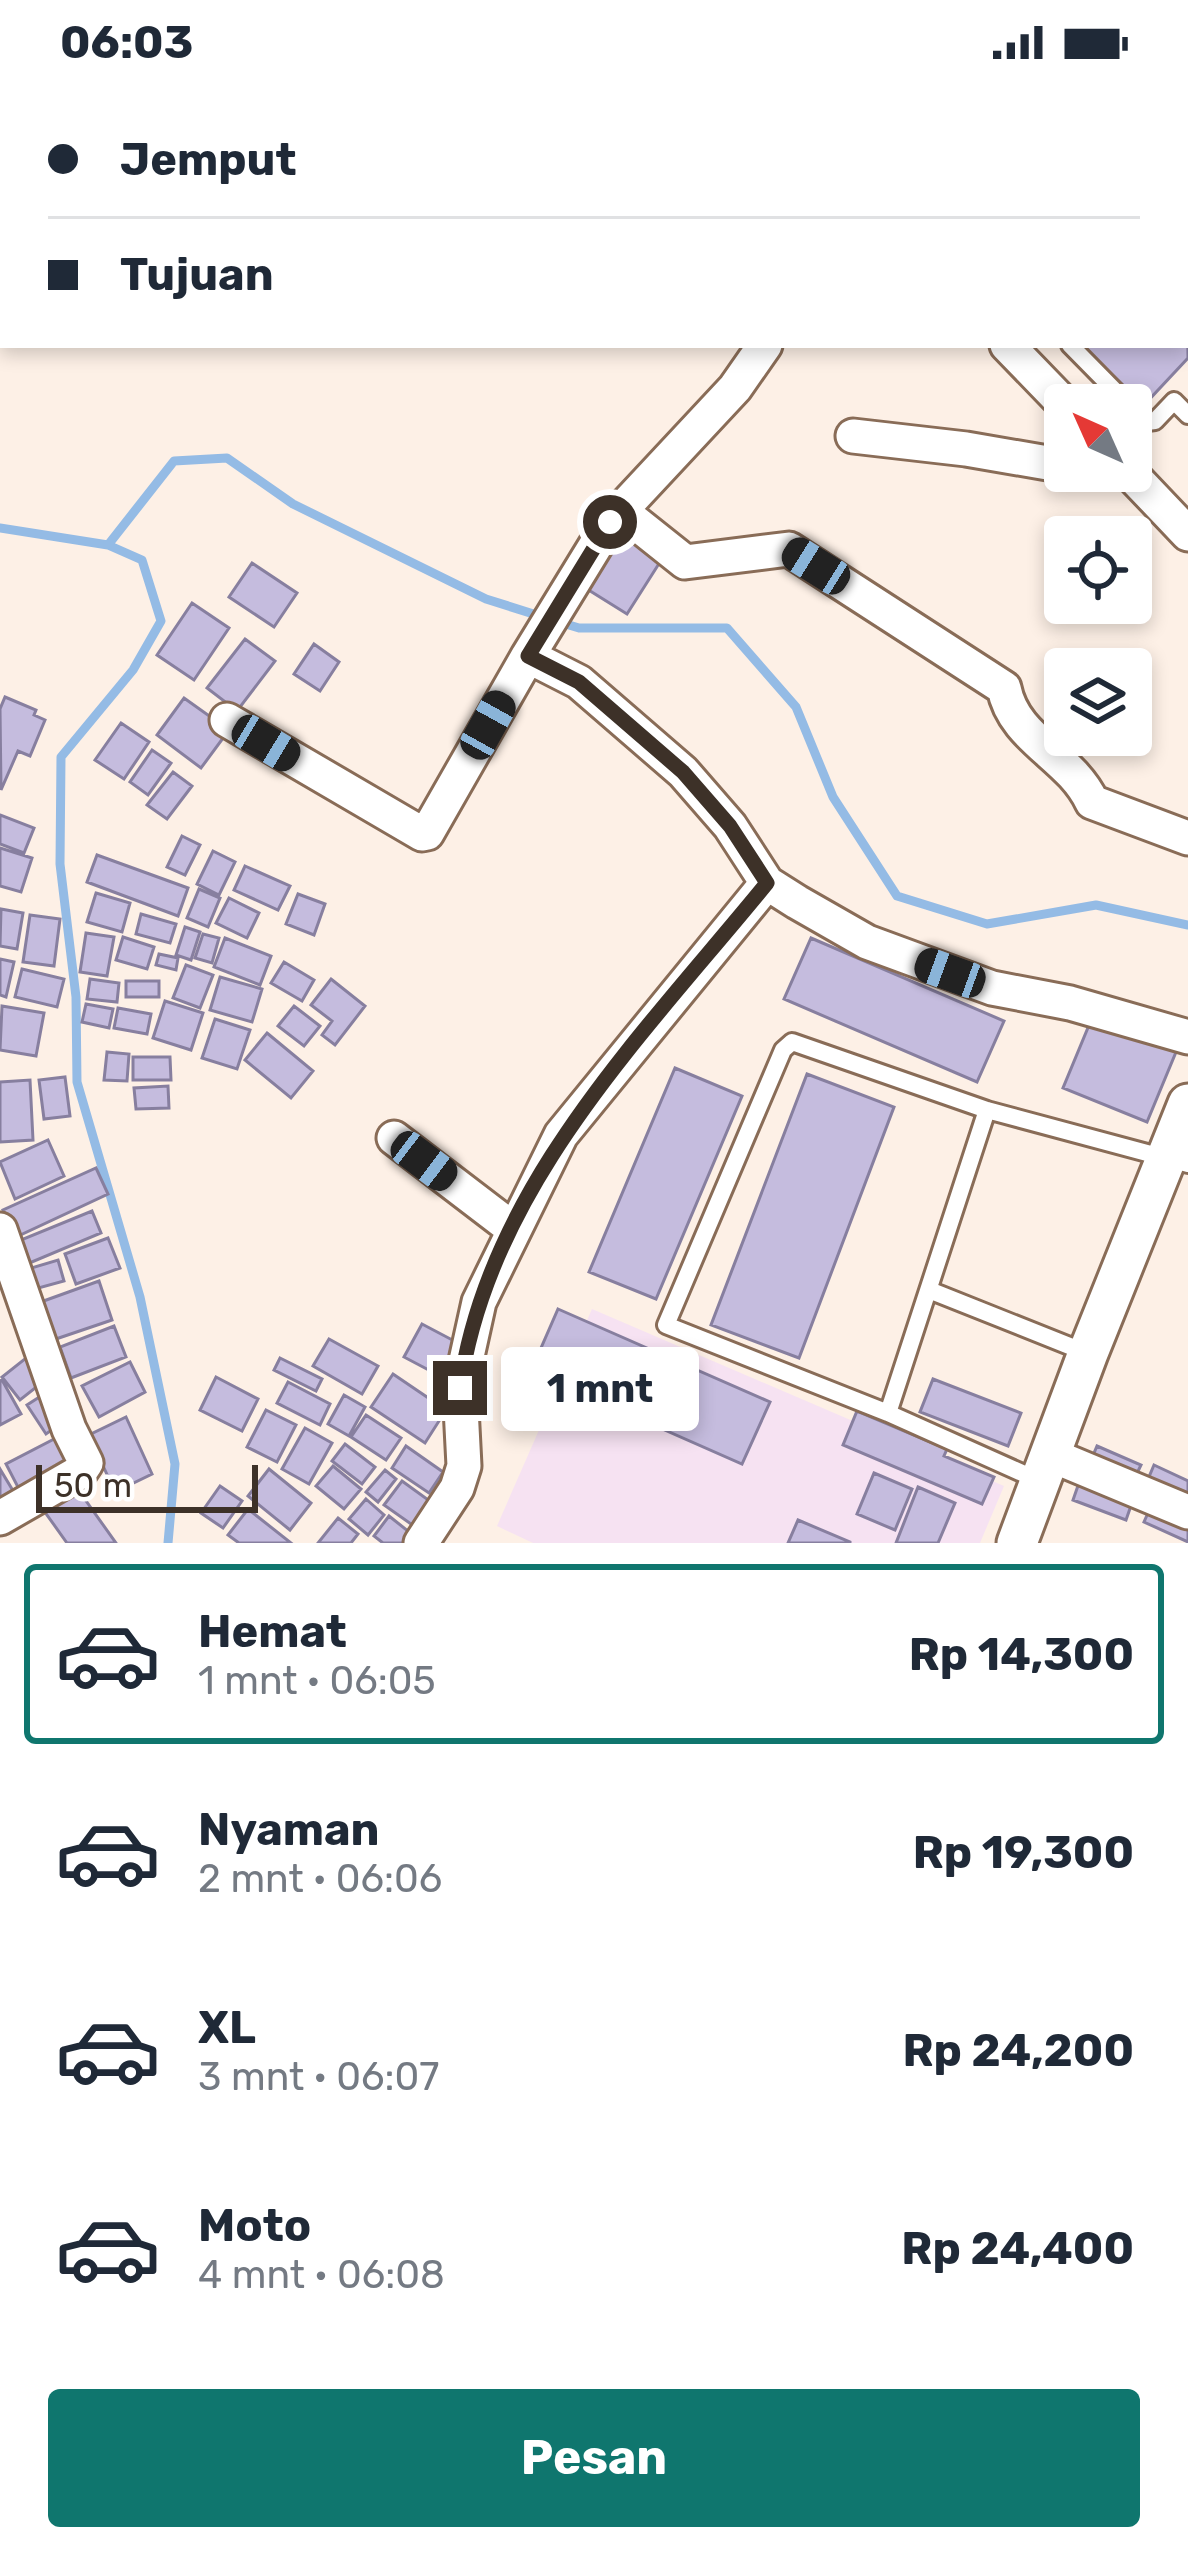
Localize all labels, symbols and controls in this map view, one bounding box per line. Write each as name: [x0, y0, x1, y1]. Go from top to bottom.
text: 06:03: [60, 16, 193, 69]
text: Jemput: [120, 133, 296, 186]
text: Tujuan: [120, 248, 274, 301]
north arrow: [1044, 384, 1152, 492]
map controls: [1044, 384, 1152, 756]
route start: [583, 495, 637, 549]
button: locate: [1044, 516, 1152, 624]
car: [776, 532, 856, 600]
button: layers: [1044, 648, 1152, 756]
car: [455, 685, 521, 765]
car: [226, 709, 306, 777]
car: [910, 944, 990, 1002]
car: [384, 1125, 464, 1197]
callout: 1 mnt: [502, 1346, 700, 1430]
route end: [433, 1361, 487, 1415]
text: 1 mnt: [547, 1366, 653, 1412]
scale bar: [36, 1459, 258, 1512]
text: 50 m: [54, 1466, 132, 1505]
icon: car: [54, 1600, 162, 1708]
text: Hemat: [198, 1605, 347, 1658]
text: Rp 14,300: [909, 1628, 1134, 1681]
text: 1 mnt · 06:05: [198, 1658, 436, 1704]
icon: car: [54, 1798, 162, 1906]
text: Nyaman: [198, 1803, 379, 1856]
text: Rp 19,300: [913, 1826, 1134, 1879]
text: 2 mnt · 06:06: [198, 1856, 442, 1902]
icon: car: [54, 1996, 162, 2104]
text: XL: [198, 2001, 256, 2054]
text: Rp 24,200: [903, 2024, 1134, 2077]
text: 3 mnt · 06:07: [198, 2054, 439, 2100]
icon: car: [54, 2194, 162, 2302]
text: Moto: [198, 2199, 311, 2252]
text: Rp 24,400: [901, 2222, 1134, 2275]
text: 4 mnt · 06:08: [198, 2252, 445, 2298]
button: Pesan: [48, 2389, 1140, 2527]

